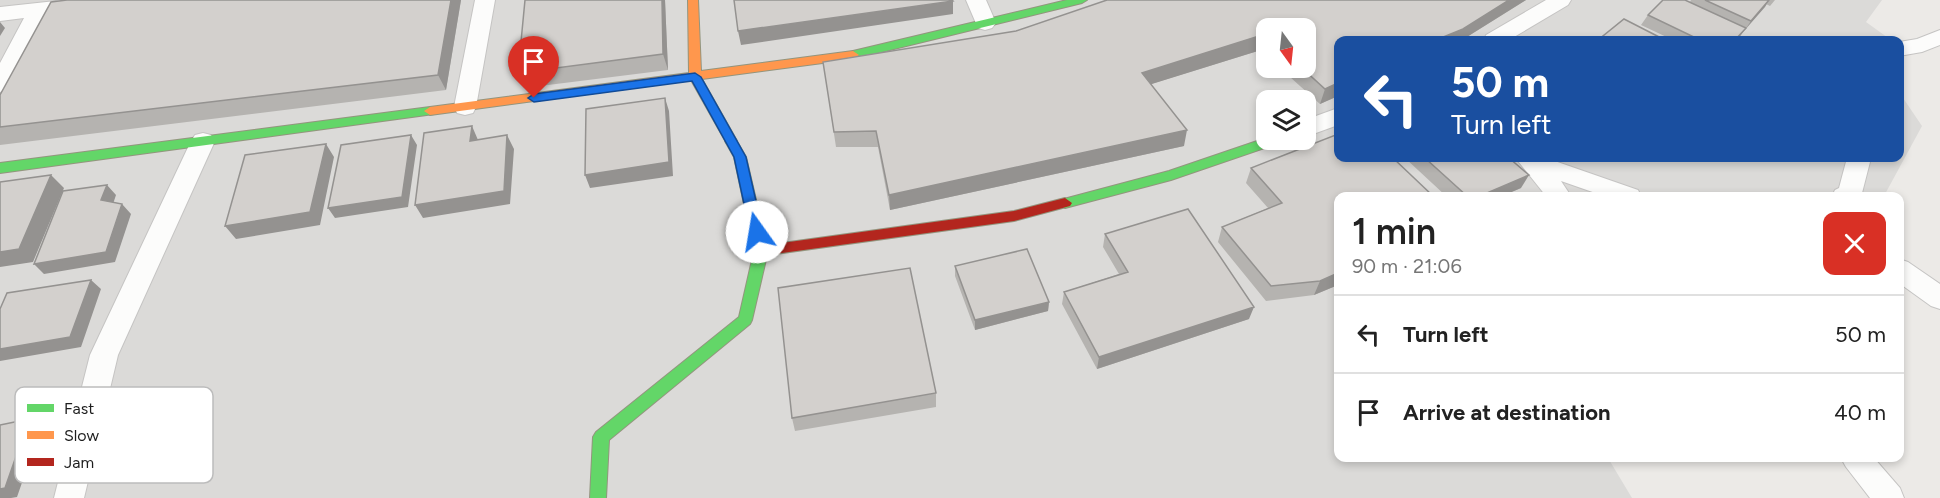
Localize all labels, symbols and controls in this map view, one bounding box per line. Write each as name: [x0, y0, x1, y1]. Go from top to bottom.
north arrow: [1256, 18, 1316, 78]
map controls: [1256, 18, 1316, 150]
pin: [508, 36, 559, 98]
icon: arrive: [517, 45, 550, 78]
text: 50 m: [1451, 57, 1549, 108]
icon: left: [1352, 60, 1430, 138]
button: layers: [1256, 90, 1316, 150]
text: Turn left: [1451, 108, 1551, 141]
position arrow: [725, 200, 789, 264]
text: 1 min: [1352, 210, 1436, 253]
button: close: [1823, 212, 1886, 275]
text: 90 m · 21:06: [1352, 254, 1462, 278]
icon: left: [1352, 318, 1385, 351]
text: Turn left: [1403, 321, 1489, 348]
text: 50 m: [1835, 321, 1886, 348]
legend: [15, 387, 213, 483]
icon: arrive: [1352, 396, 1385, 429]
text: Fast: [64, 399, 94, 418]
text: Arrive at destination: [1403, 399, 1611, 426]
text: 40 m: [1834, 399, 1886, 426]
text: Slow: [64, 426, 99, 445]
text: Jam: [64, 453, 94, 472]

